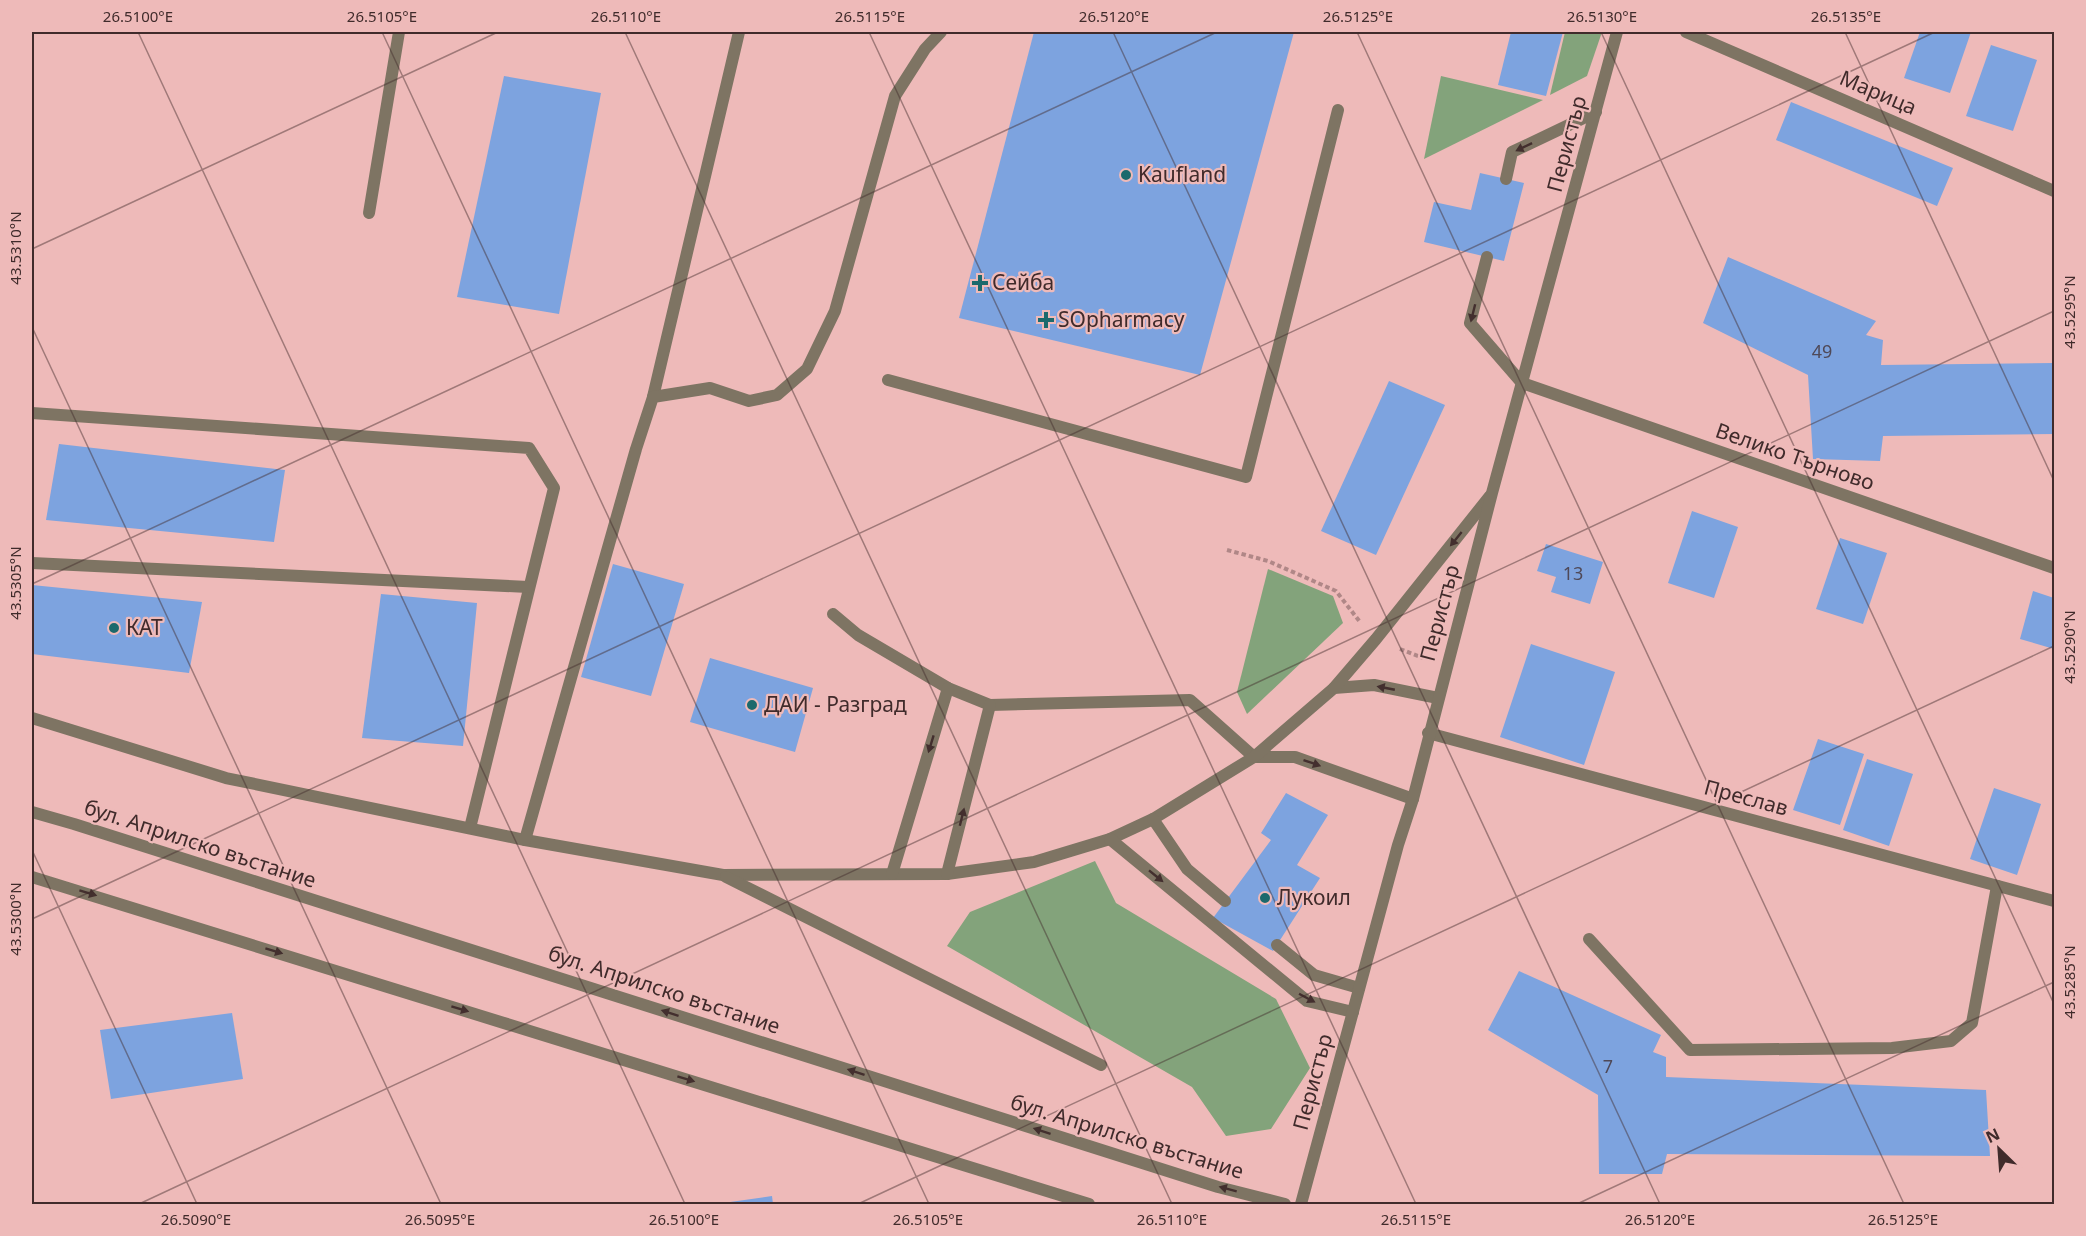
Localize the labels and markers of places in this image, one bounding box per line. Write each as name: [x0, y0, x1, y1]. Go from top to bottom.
place label: Kaufland: [1138, 160, 1226, 188]
marker: Kaufland: [1119, 168, 1133, 182]
place label: Сейба: [992, 268, 1054, 296]
marker: Сейба: [973, 276, 987, 290]
place label: SOpharmacy: [1058, 305, 1185, 333]
marker: SOpharmacy: [1039, 313, 1053, 327]
place label: КАТ: [126, 613, 163, 641]
marker: КАТ: [107, 621, 121, 635]
place label: ДАИ - Разград: [764, 690, 907, 718]
marker: ДАИ - Разград: [745, 698, 759, 712]
place label: Лукоил: [1277, 883, 1351, 911]
marker: Лукоил: [1258, 891, 1272, 905]

